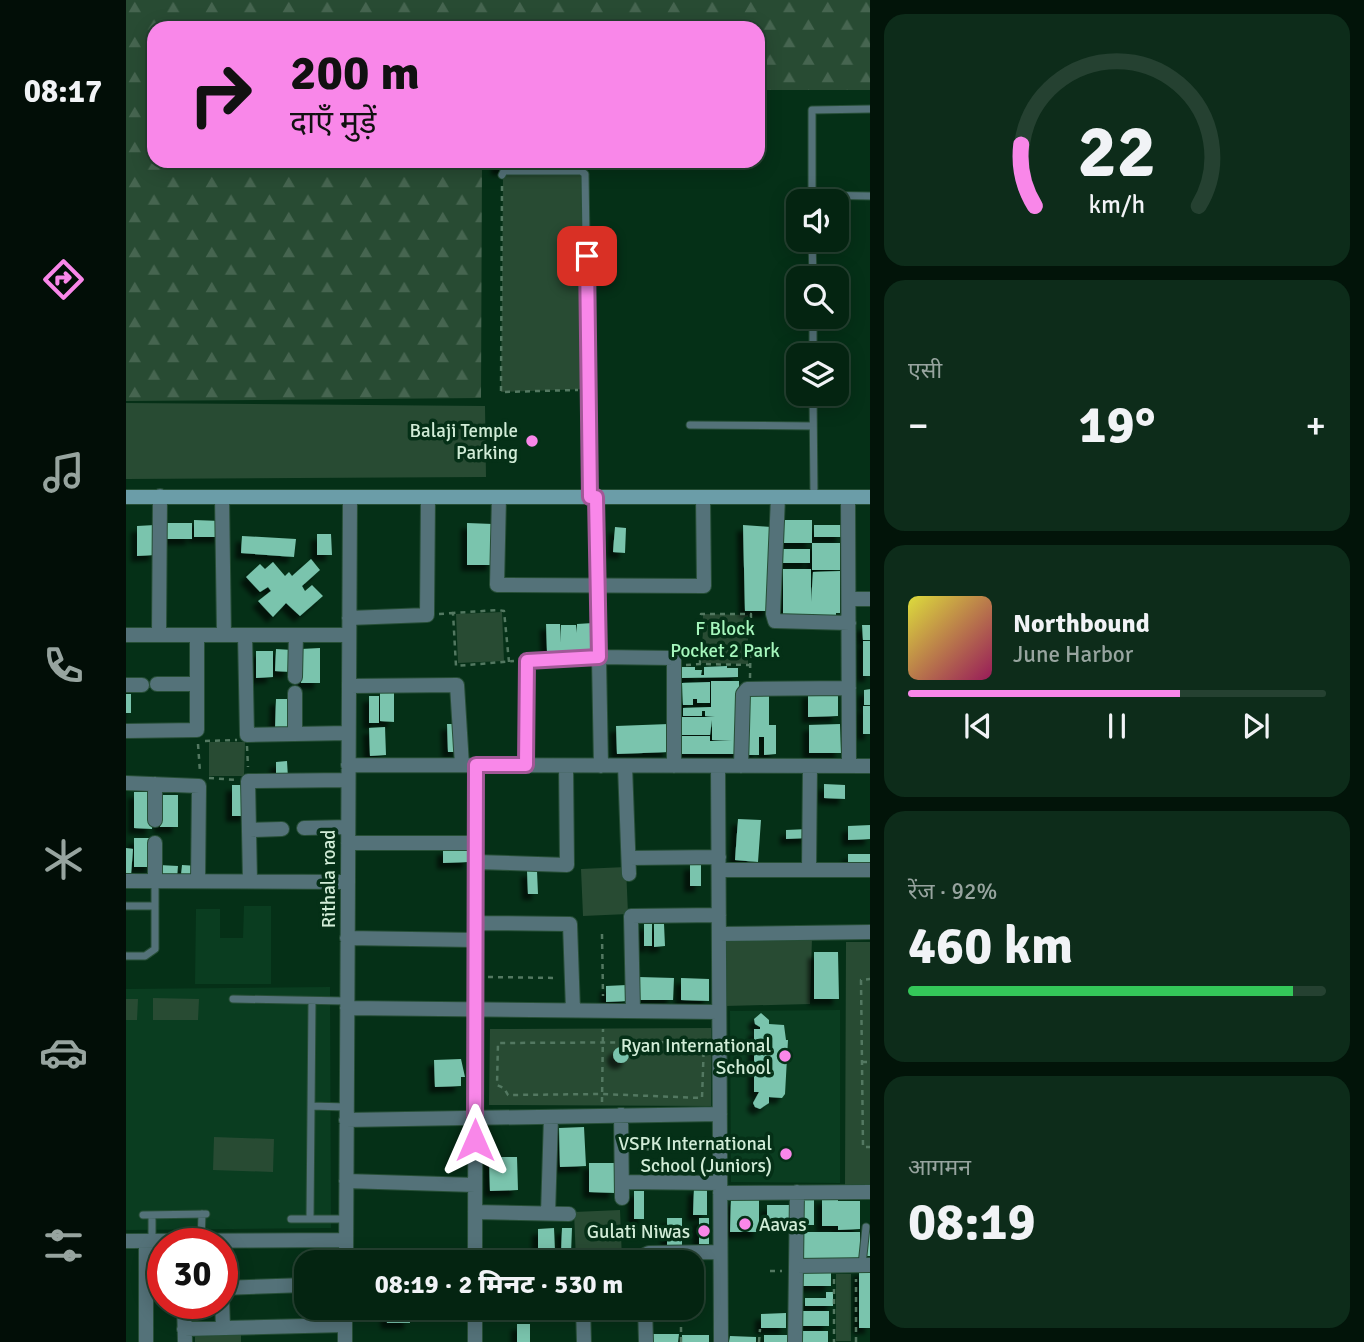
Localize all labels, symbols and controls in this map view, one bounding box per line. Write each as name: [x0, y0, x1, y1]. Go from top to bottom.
text: 200 m: [290, 43, 420, 103]
icon: right: [175, 49, 266, 140]
text: 08:17: [24, 72, 102, 111]
text: दाएँ मुड़ें: [290, 103, 376, 142]
text: 22: [1078, 108, 1156, 197]
map controls: [786, 189, 849, 406]
button: sound: [786, 189, 849, 252]
text: km/h: [1089, 189, 1145, 220]
pin: [557, 226, 617, 286]
icon: arrive: [568, 237, 606, 275]
icon: directions: [39, 255, 88, 304]
button: search: [786, 266, 849, 329]
button: layers: [786, 343, 849, 406]
text: एसी: [908, 356, 942, 385]
text: 19°: [1079, 393, 1155, 457]
text: −: [908, 402, 929, 449]
text: +: [1305, 402, 1326, 449]
place label: Balaji Temple Parking: [410, 419, 518, 465]
marker: Balaji Temple Parking: [524, 433, 540, 449]
icon: music: [39, 448, 88, 497]
text: Northbound: [1013, 608, 1150, 640]
park label: F Block Pocket 2 Park: [670, 617, 780, 663]
text: June Harbor: [1013, 640, 1133, 669]
icon: phone: [39, 641, 88, 690]
icon: previous: [959, 707, 997, 745]
icon: pause: [1098, 707, 1136, 745]
icon: next: [1237, 707, 1275, 745]
street label: Rithala road: [317, 830, 341, 928]
icon: climate: [39, 835, 88, 884]
text: रेंज · 92%: [908, 877, 997, 906]
text: 460 km: [908, 914, 1073, 978]
icon: car: [39, 1028, 88, 1077]
place label: Ryan International School: [621, 1034, 771, 1080]
marker: Ryan International School: [777, 1048, 793, 1064]
position arrow: [438, 1103, 512, 1177]
place label: VSPK International School (Juniors): [618, 1132, 772, 1178]
marker: VSPK International School (Juniors): [778, 1146, 794, 1162]
text: आगमन: [908, 1153, 971, 1182]
text: 08:19: [908, 1190, 1036, 1254]
place label: Aavas: [759, 1213, 807, 1237]
marker: Aavas: [737, 1216, 753, 1232]
place label: Gulati Niwas: [587, 1220, 690, 1244]
icon: filters: [39, 1221, 88, 1270]
marker: Gulati Niwas: [696, 1223, 712, 1239]
speed limit sign: 30: [147, 1228, 238, 1319]
text: 08:19 · 2 मिनट · 530 m: [375, 1269, 623, 1301]

